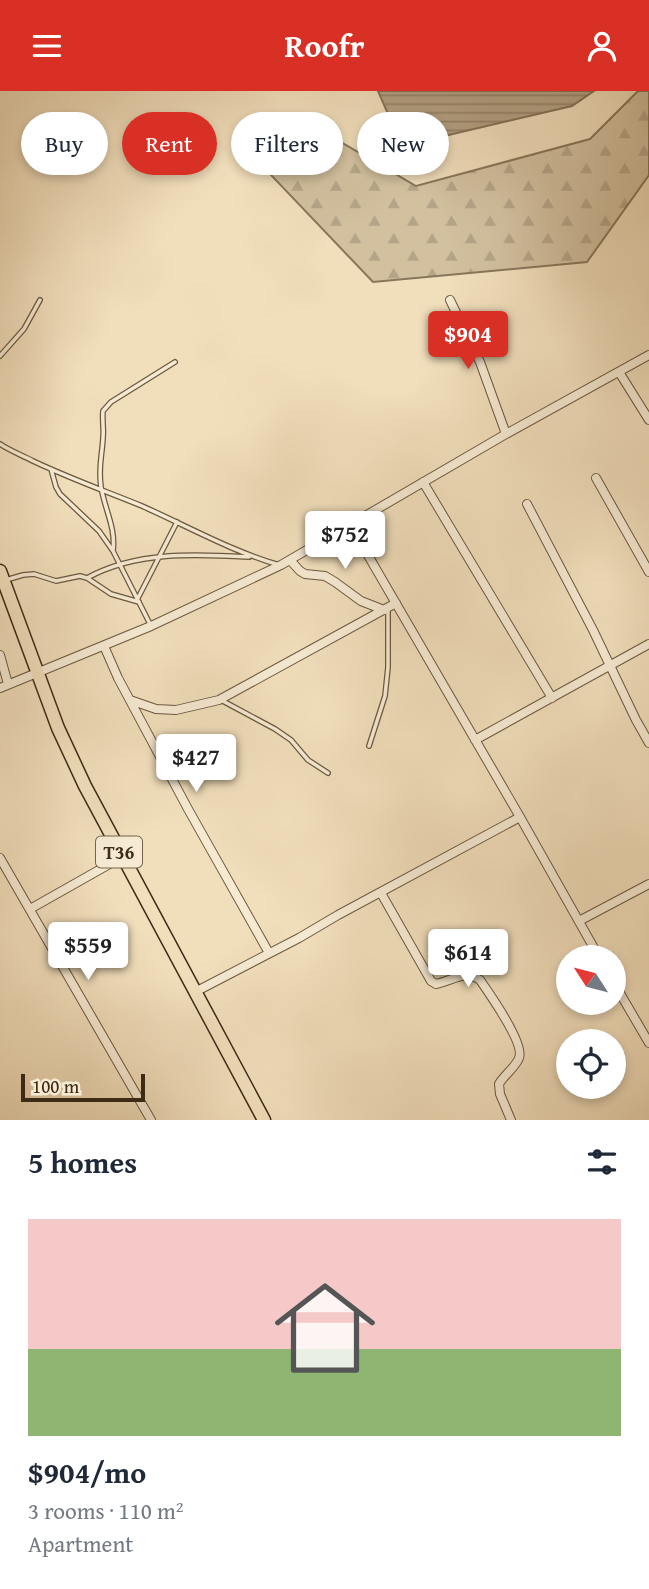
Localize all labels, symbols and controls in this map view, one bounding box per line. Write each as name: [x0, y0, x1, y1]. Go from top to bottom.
text: Roofr: [285, 22, 364, 69]
icon: menu: [28, 27, 66, 65]
icon: person: [583, 27, 621, 65]
chip: Buy: [21, 112, 108, 175]
chip: Rent: [122, 112, 217, 175]
chip: Filters: [231, 112, 343, 175]
chip: New: [357, 112, 449, 175]
pin: $904: [427, 311, 509, 371]
text: $904: [444, 317, 492, 350]
pin: $752: [304, 511, 386, 571]
text: $752: [321, 517, 369, 550]
pin: $427: [155, 735, 237, 794]
text: $427: [172, 740, 220, 773]
road number: T36: [96, 837, 142, 867]
pin: $559: [47, 923, 129, 982]
text: $559: [64, 928, 112, 961]
pin: $614: [427, 929, 509, 989]
text: $614: [444, 935, 492, 968]
north arrow: [556, 945, 626, 1015]
map controls: [556, 945, 626, 1099]
button: locate: [556, 1029, 626, 1099]
scale bar: [21, 1071, 145, 1103]
text: 100 m: [32, 1072, 79, 1100]
text: 5 homes: [28, 1140, 137, 1184]
icon: filters: [583, 1143, 621, 1181]
icon: home: [262, 1265, 388, 1391]
text: $904/mo: [28, 1450, 146, 1494]
text: 3 rooms · 110 m²: [28, 1494, 183, 1527]
text: Apartment: [28, 1527, 133, 1560]

